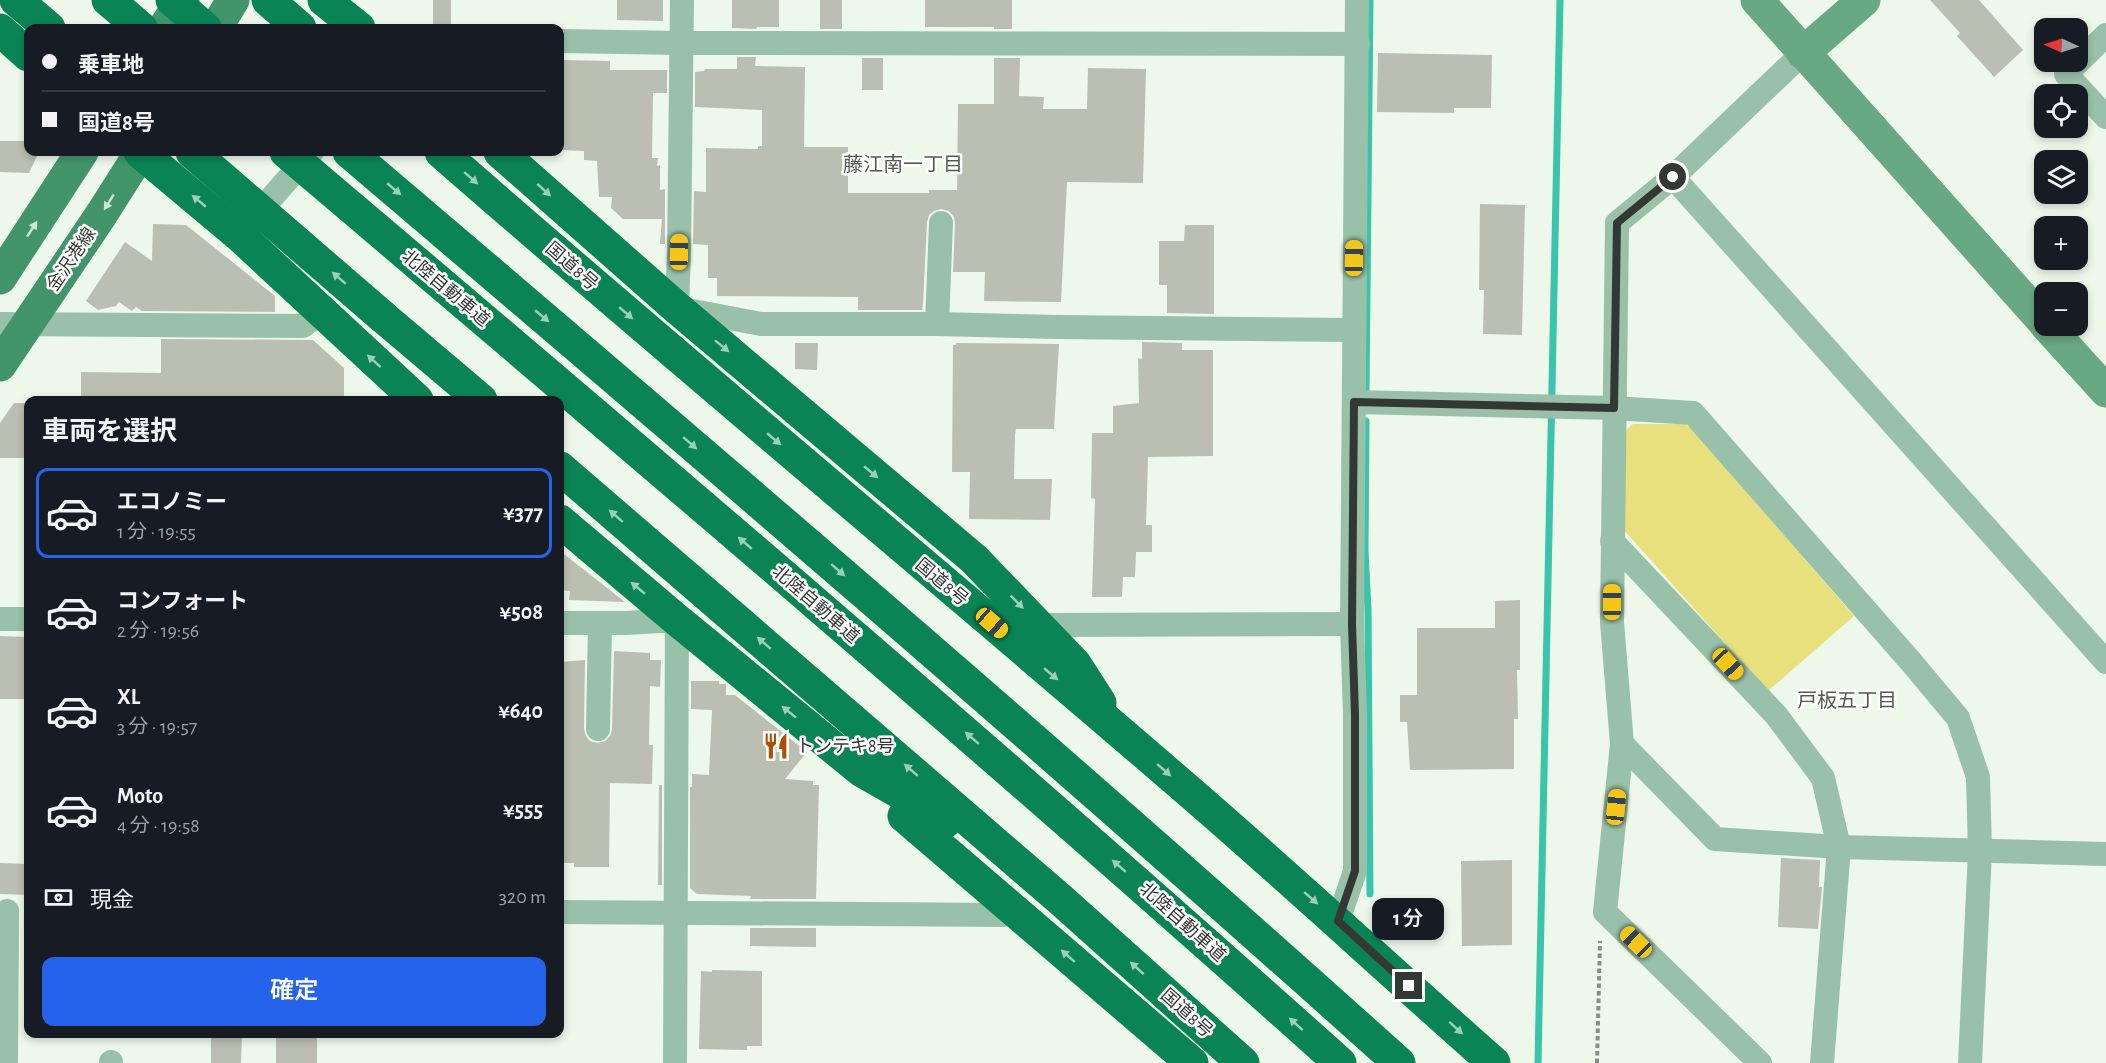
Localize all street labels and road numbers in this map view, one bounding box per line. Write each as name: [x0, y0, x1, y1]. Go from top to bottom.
street label: 金沢港線: [43, 224, 99, 294]
street label: 国道8号: [542, 238, 602, 294]
street label: 北陸自動車道: [398, 246, 494, 330]
street label: 国道8号: [912, 554, 972, 610]
street label: 北陸自動車道: [769, 561, 863, 647]
street label: 北陸自動車道: [1136, 878, 1230, 966]
street label: 国道8号: [1157, 985, 1217, 1041]

